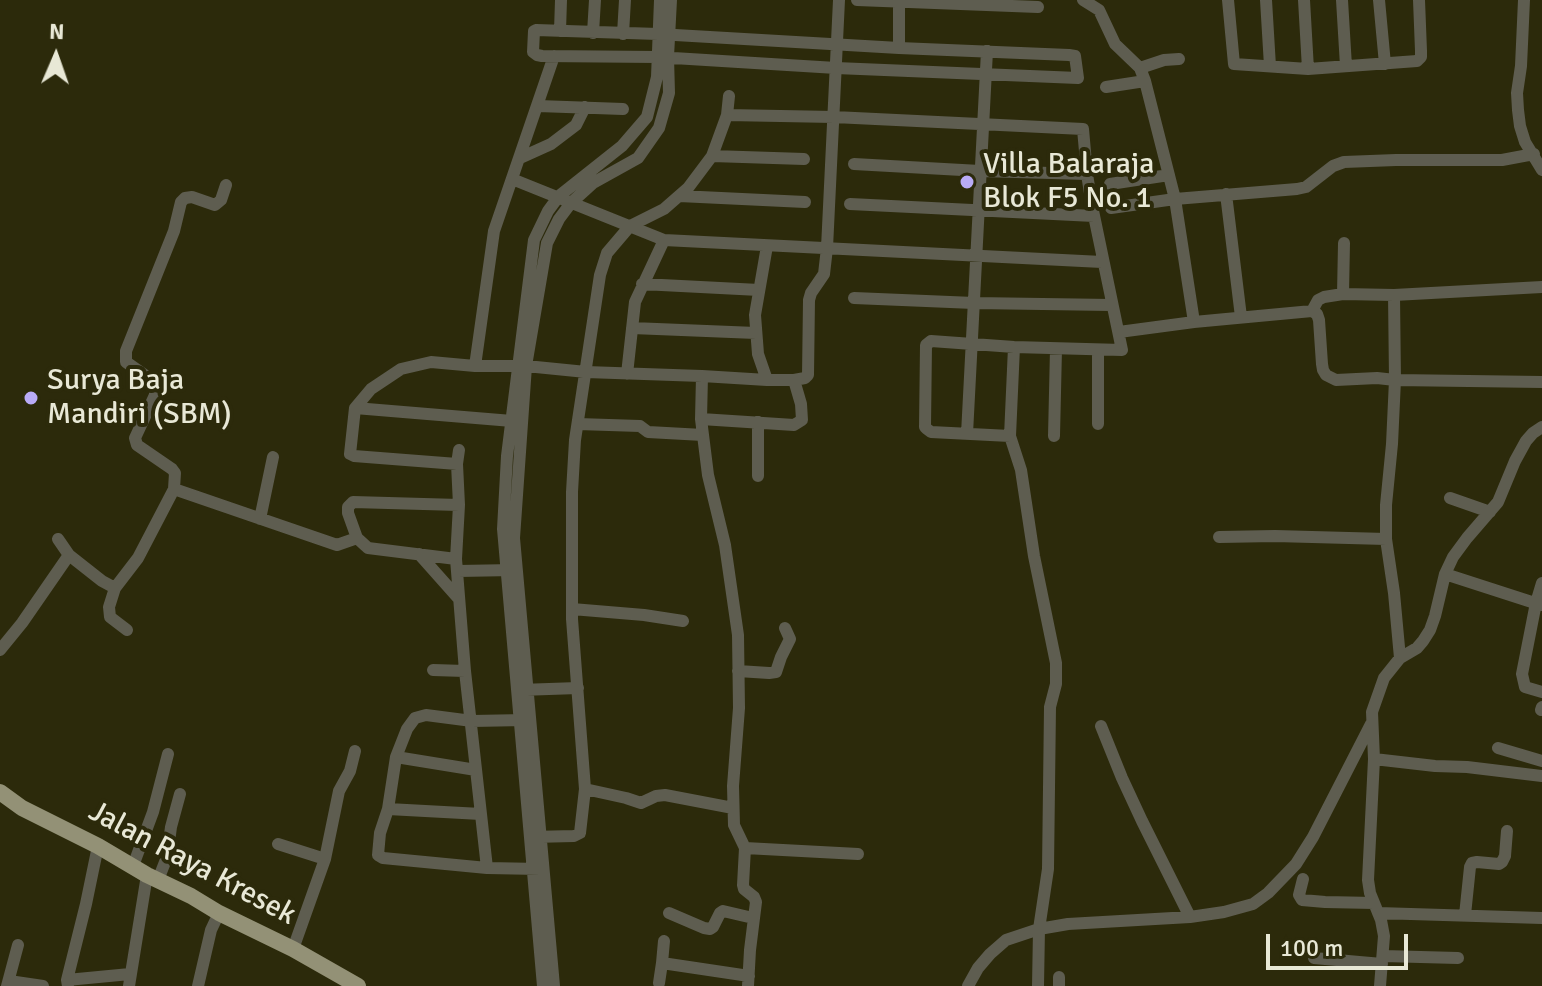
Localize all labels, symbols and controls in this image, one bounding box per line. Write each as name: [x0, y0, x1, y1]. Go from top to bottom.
north arrow: [16, 16, 96, 96]
text: N: [49, 18, 65, 45]
place label: Villa Balaraja Blok F5 No. 1: [983, 147, 1155, 218]
marker: Villa Balaraja Blok F5 No. 1: [958, 173, 976, 191]
place label: Surya Baja Mandiri (SBM): [47, 363, 232, 434]
marker: Surya Baja Mandiri (SBM): [22, 389, 40, 407]
street label: Jalan Raya Kresek: [82, 794, 302, 934]
scale bar: [1270, 918, 1412, 968]
text: 100 m: [1280, 933, 1343, 963]

